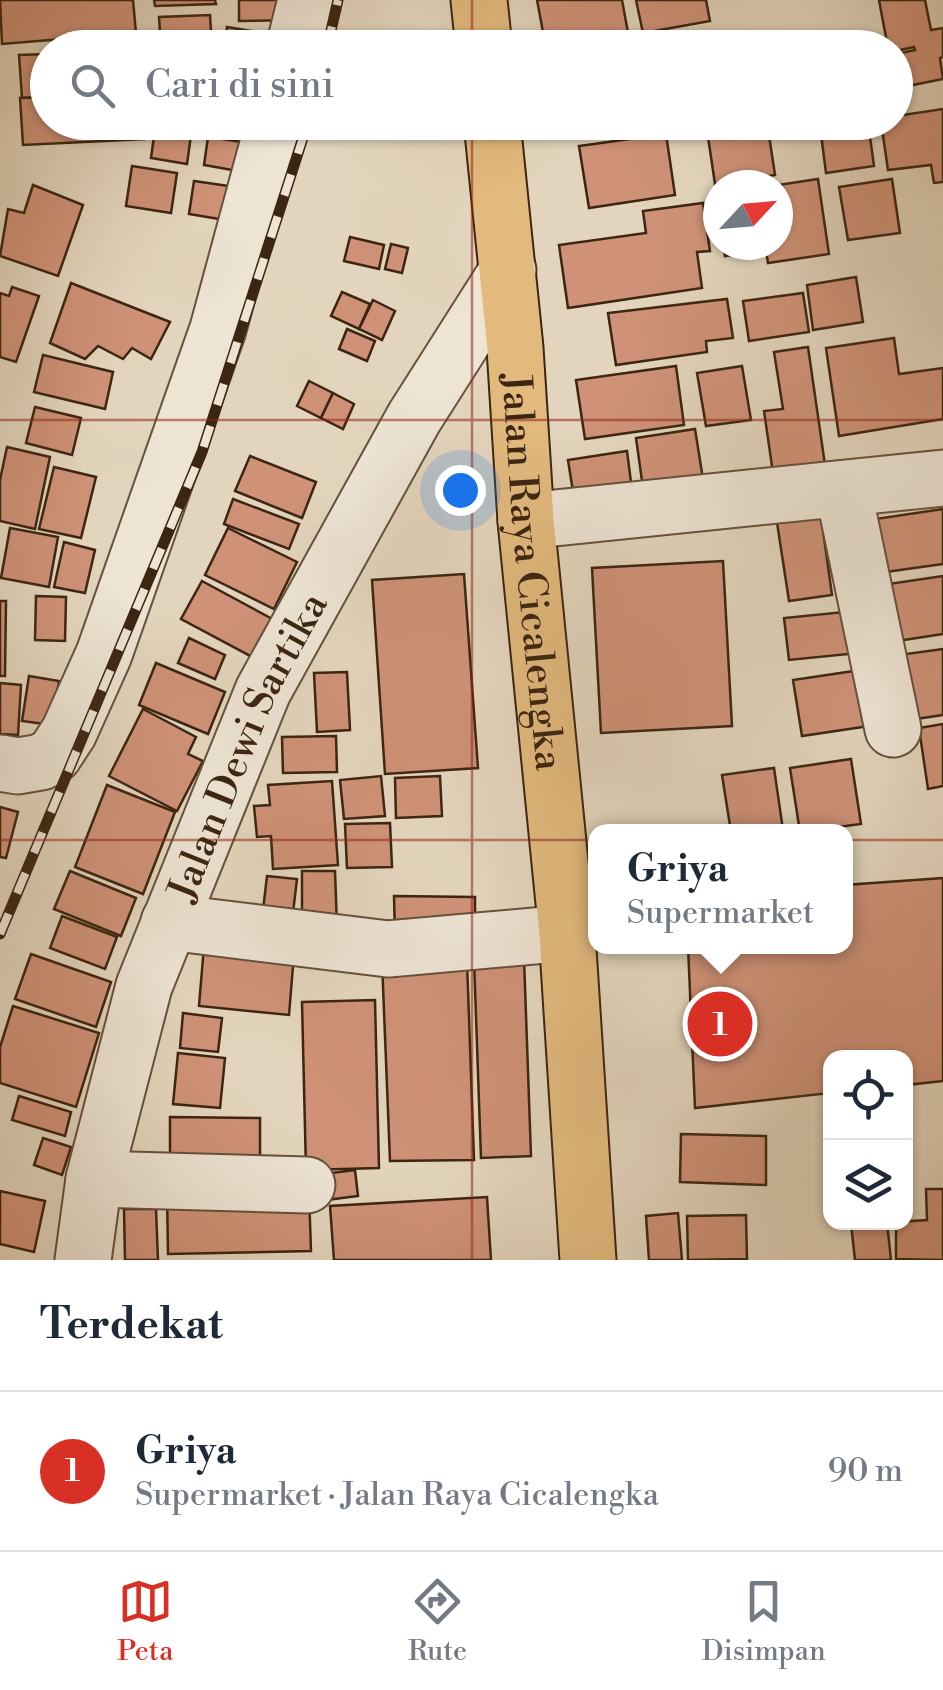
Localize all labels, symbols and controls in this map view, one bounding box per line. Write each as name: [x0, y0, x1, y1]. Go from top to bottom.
search box: [30, 30, 913, 140]
icon: search: [65, 58, 120, 113]
text: Cari di sini: [145, 62, 334, 109]
north arrow: [703, 170, 793, 260]
street label: Jalan Raya Cicalengka: [490, 370, 574, 774]
your location: [435, 465, 486, 516]
street label: Jalan Dewi Sartika: [157, 584, 340, 910]
popup: [588, 824, 853, 954]
text: Griya: [627, 846, 728, 893]
text: Supermarket: [627, 893, 814, 933]
pin: 1: [688, 986, 752, 1062]
map controls: [823, 1050, 913, 1230]
button: locate: [823, 1050, 913, 1140]
button: layers: [823, 1140, 913, 1230]
text: Terdekat: [40, 1299, 223, 1352]
text: Griya: [135, 1428, 236, 1475]
text: 1: [65, 1451, 80, 1491]
text: 90 m: [828, 1451, 903, 1491]
text: Supermarket · Jalan Raya Cicalengka: [135, 1475, 659, 1515]
tab: Peta: [117, 1574, 173, 1669]
tab: Rute: [408, 1574, 467, 1669]
tab: Disimpan: [702, 1574, 826, 1669]

